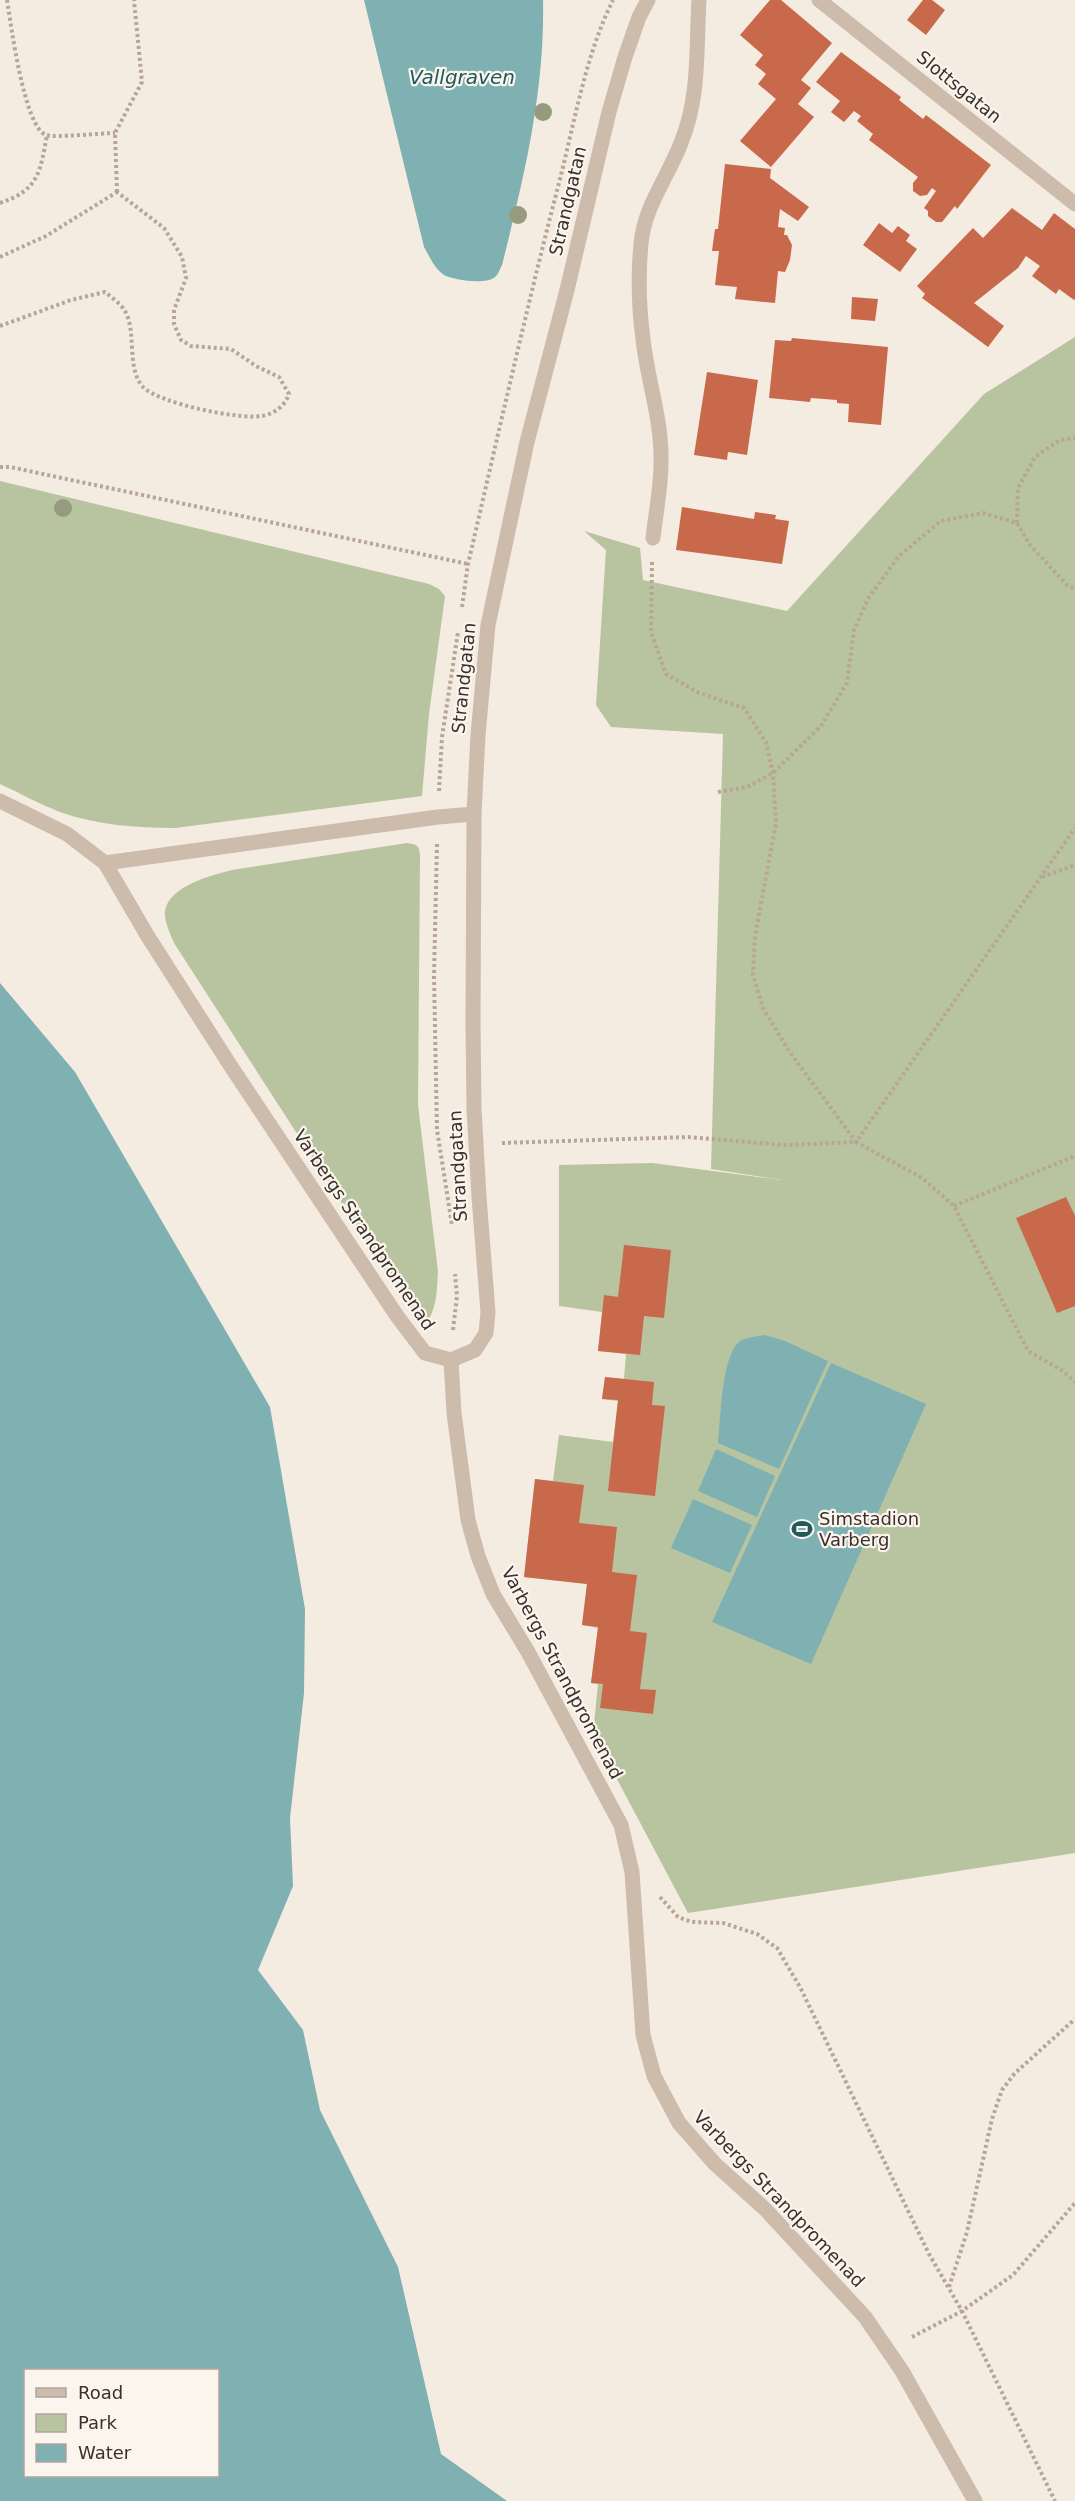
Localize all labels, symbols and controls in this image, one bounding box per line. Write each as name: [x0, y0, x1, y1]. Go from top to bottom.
street label: Slottsgatan: [913, 46, 1006, 127]
water label: Vallgraven: [409, 65, 515, 89]
street label: Strandgatan: [545, 144, 590, 258]
street label: Strandgatan: [447, 621, 480, 735]
street label: Strandgatan: [444, 1110, 471, 1222]
street label: Varbergs Strandpromenad: [289, 1126, 439, 1334]
place label: Simstadion Varberg: [819, 1508, 919, 1550]
sports icon: Simstadion Varberg: [790, 1517, 814, 1541]
street label: Varbergs Strandpromenad: [498, 1563, 627, 1782]
street label: Varbergs Strandpromenad: [689, 2106, 869, 2291]
legend: [24, 2369, 219, 2477]
text: Road: [78, 2382, 123, 2403]
text: Park: [78, 2412, 117, 2433]
text: Water: [78, 2442, 132, 2463]

